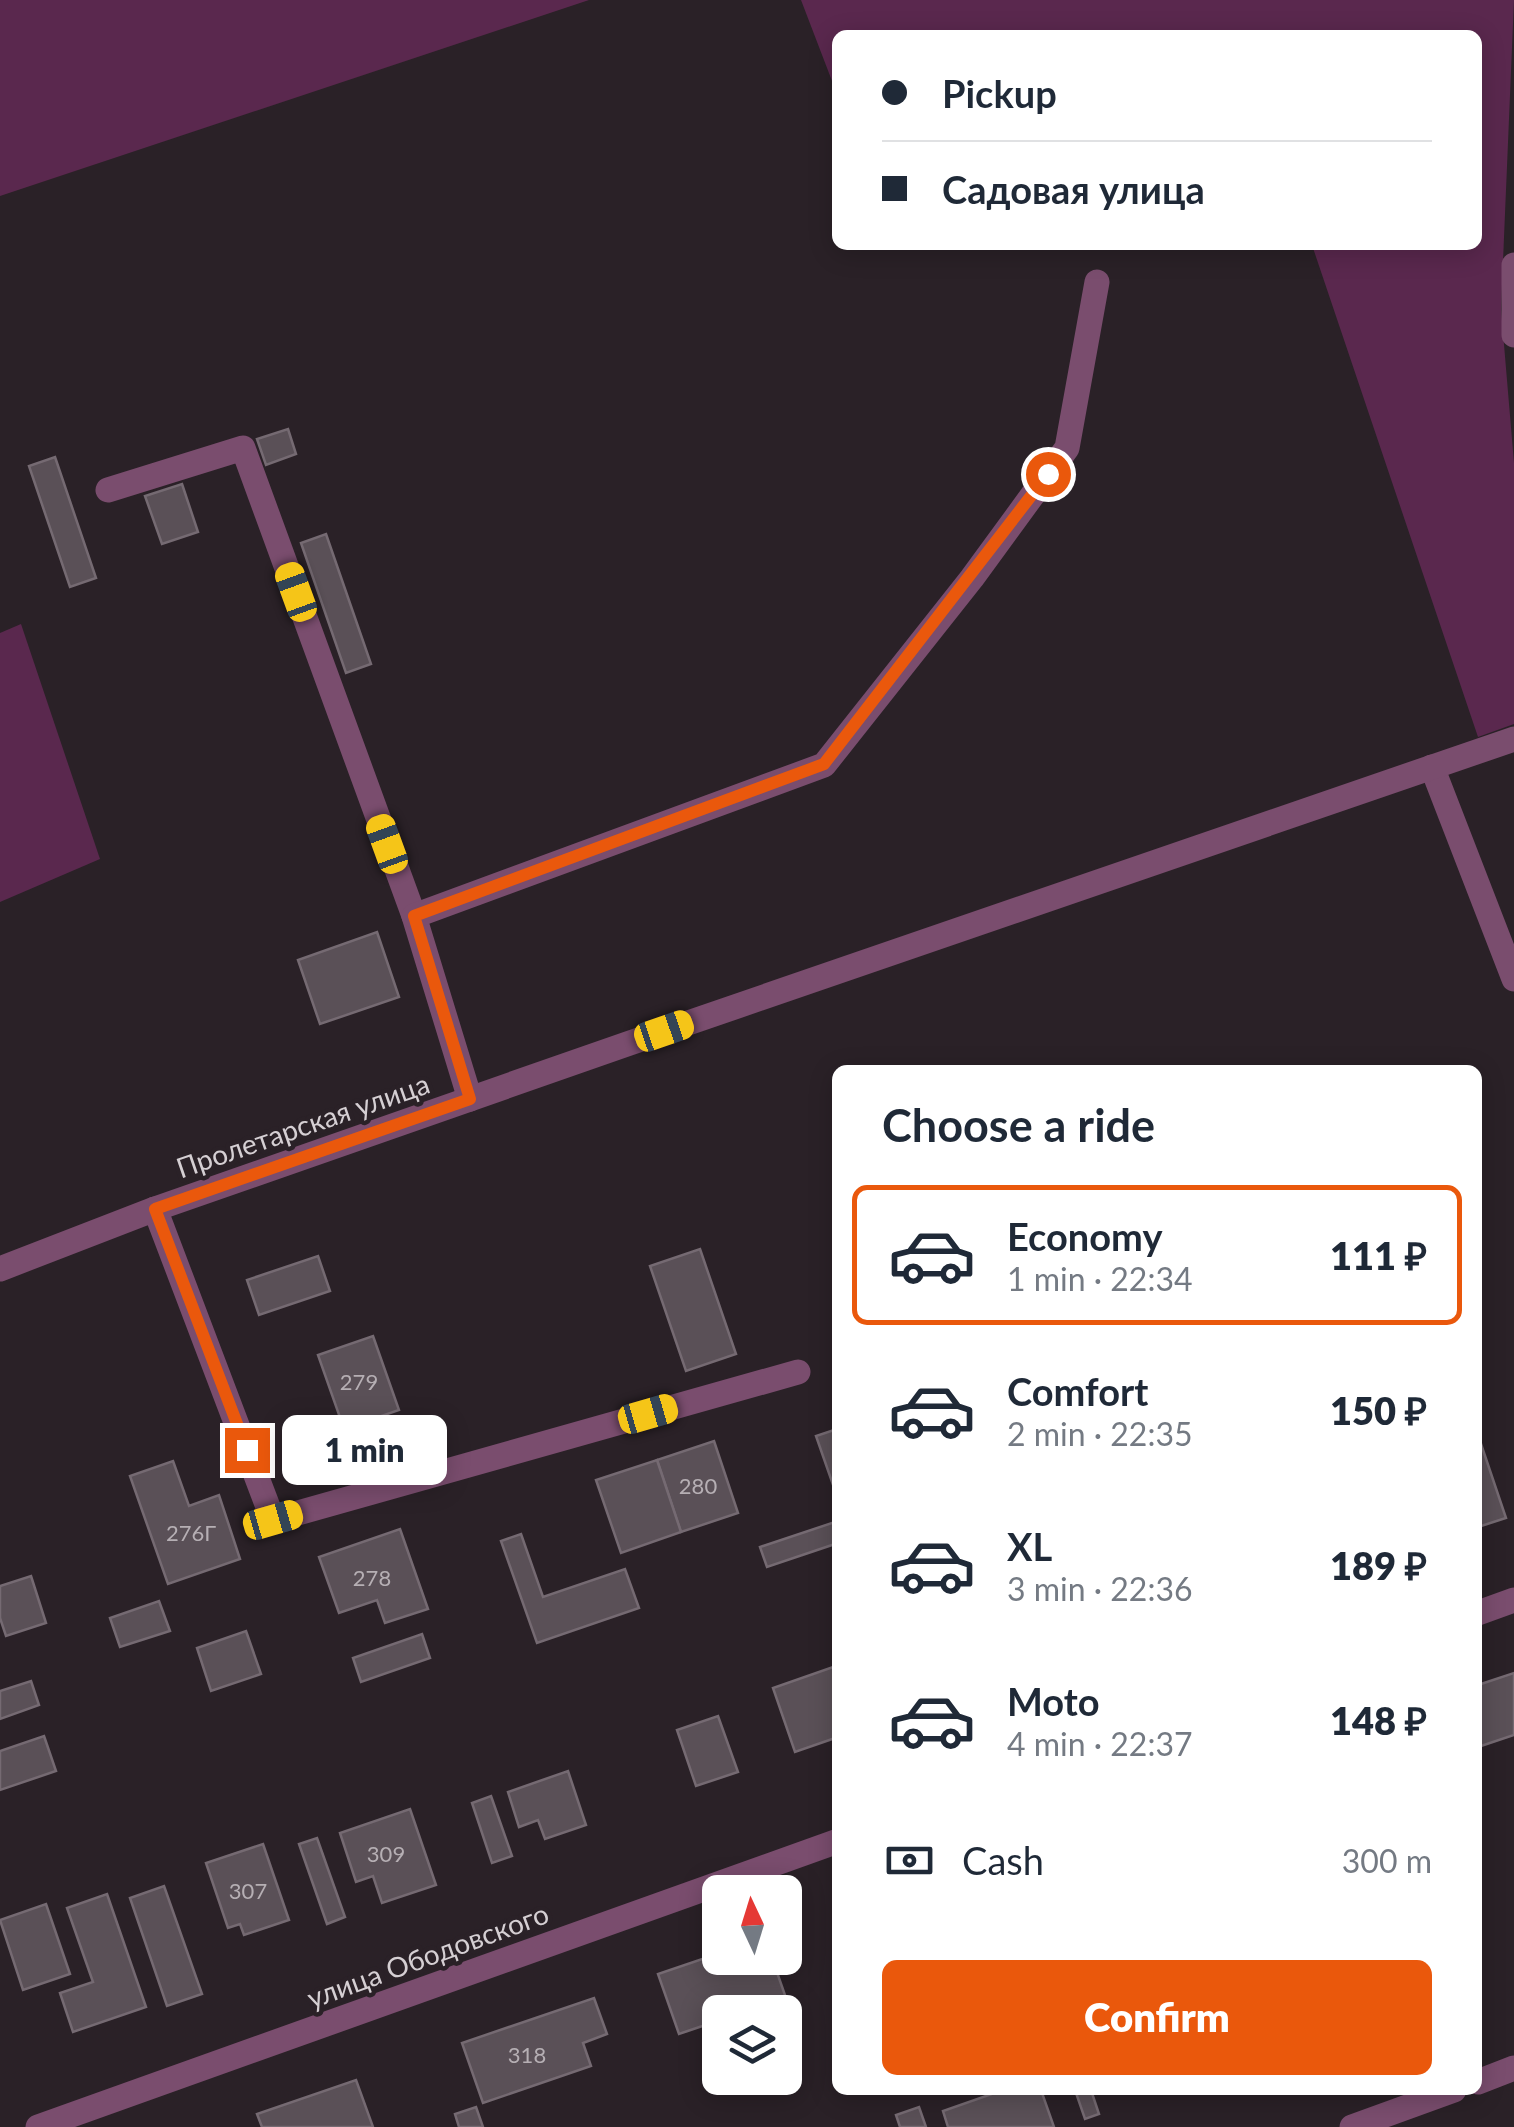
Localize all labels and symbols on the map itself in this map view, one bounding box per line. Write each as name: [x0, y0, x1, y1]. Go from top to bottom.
route start: [1026, 452, 1071, 497]
car: [272, 559, 320, 625]
car: [363, 811, 411, 877]
car: [631, 1007, 697, 1055]
street label: Пролетарская улица: [172, 1066, 434, 1184]
house number: 279: [340, 1368, 378, 1395]
car: [615, 1391, 681, 1437]
callout: 1 min: [282, 1415, 447, 1485]
route end: [225, 1428, 270, 1473]
house number: 280: [679, 1472, 717, 1499]
car: [240, 1497, 306, 1543]
house number: 276Г: [166, 1519, 216, 1546]
house number: 278: [353, 1564, 391, 1591]
house number: 309: [367, 1840, 405, 1867]
north arrow: [702, 1875, 802, 1975]
house number: 307: [229, 1877, 267, 1904]
street label: улица Ободовского: [302, 1896, 553, 2015]
house number: 318: [508, 2041, 546, 2068]

